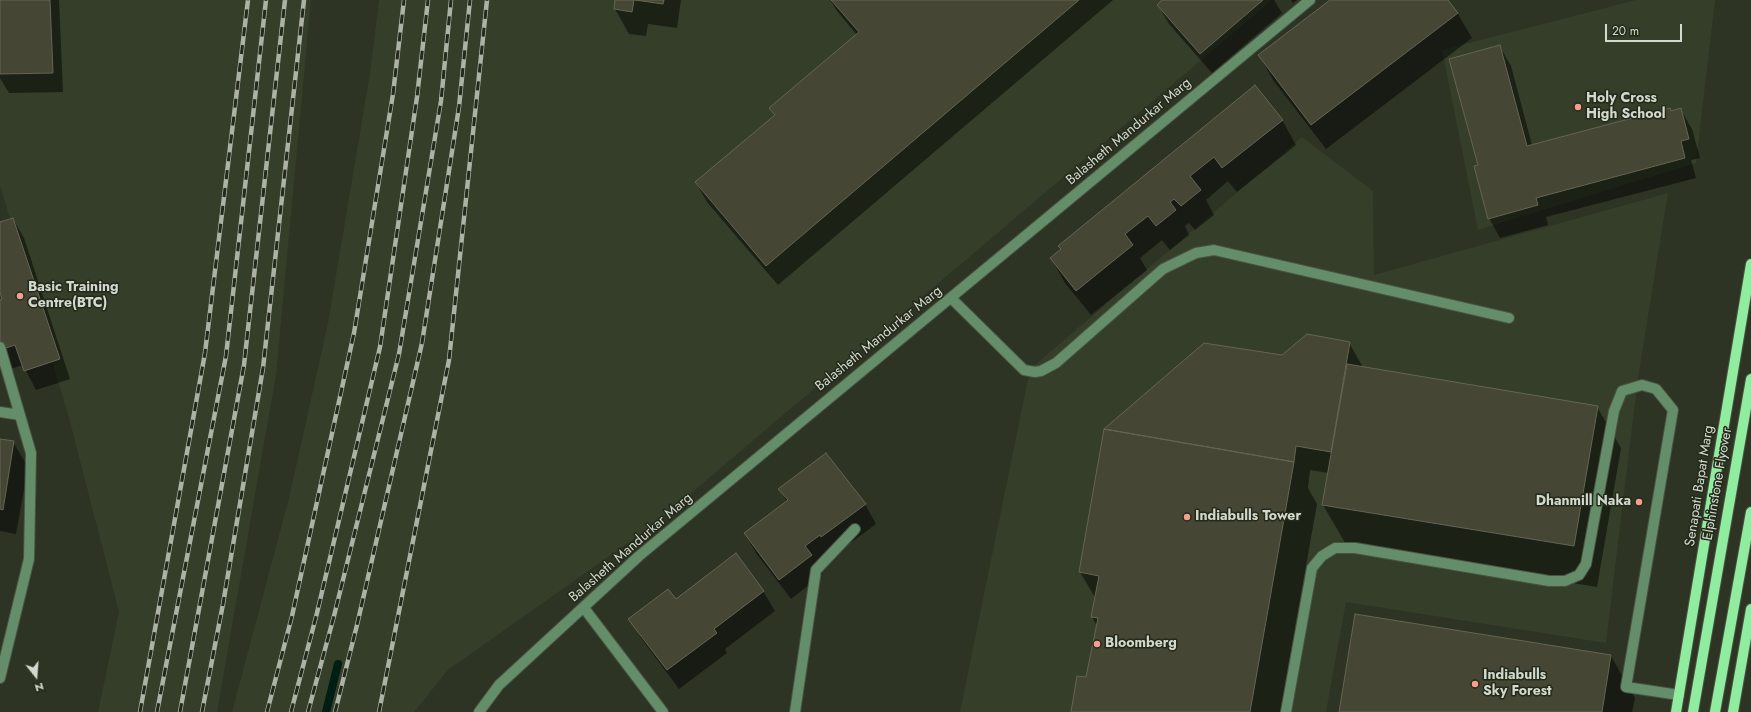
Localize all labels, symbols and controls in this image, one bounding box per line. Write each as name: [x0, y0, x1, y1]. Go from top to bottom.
scale bar: [1607, 16, 1684, 42]
text: 20 m: [1612, 22, 1639, 40]
street label: Balasheth Mandurkar Marg: [1063, 75, 1195, 189]
place label: Holy Cross High School: [1586, 91, 1666, 124]
marker: Holy Cross High School: [1573, 102, 1583, 112]
place label: Basic Training Centre(BTC): [28, 280, 119, 312]
street label: Balasheth Mandurkar Marg: [812, 283, 946, 395]
marker: Basic Training Centre(BTC): [15, 291, 25, 301]
street label: Senapati Bapat Marg: [1682, 424, 1718, 548]
street label: Elphinstone Flyover: [1700, 426, 1736, 542]
street label: Balasheth Mandurkar Marg: [566, 490, 696, 606]
place label: Dhanmill Naka: [1536, 494, 1631, 510]
marker: Dhanmill Naka: [1634, 497, 1644, 507]
place label: Indiabulls Tower: [1195, 509, 1301, 525]
marker: Indiabulls Tower: [1182, 512, 1192, 522]
place label: Bloomberg: [1105, 636, 1177, 652]
marker: Bloomberg: [1092, 639, 1102, 649]
north arrow: [16, 656, 56, 696]
place label: Indiabulls Sky Forest: [1483, 668, 1552, 700]
text: N: [33, 679, 46, 696]
marker: Indiabulls Sky Forest: [1470, 679, 1480, 689]

